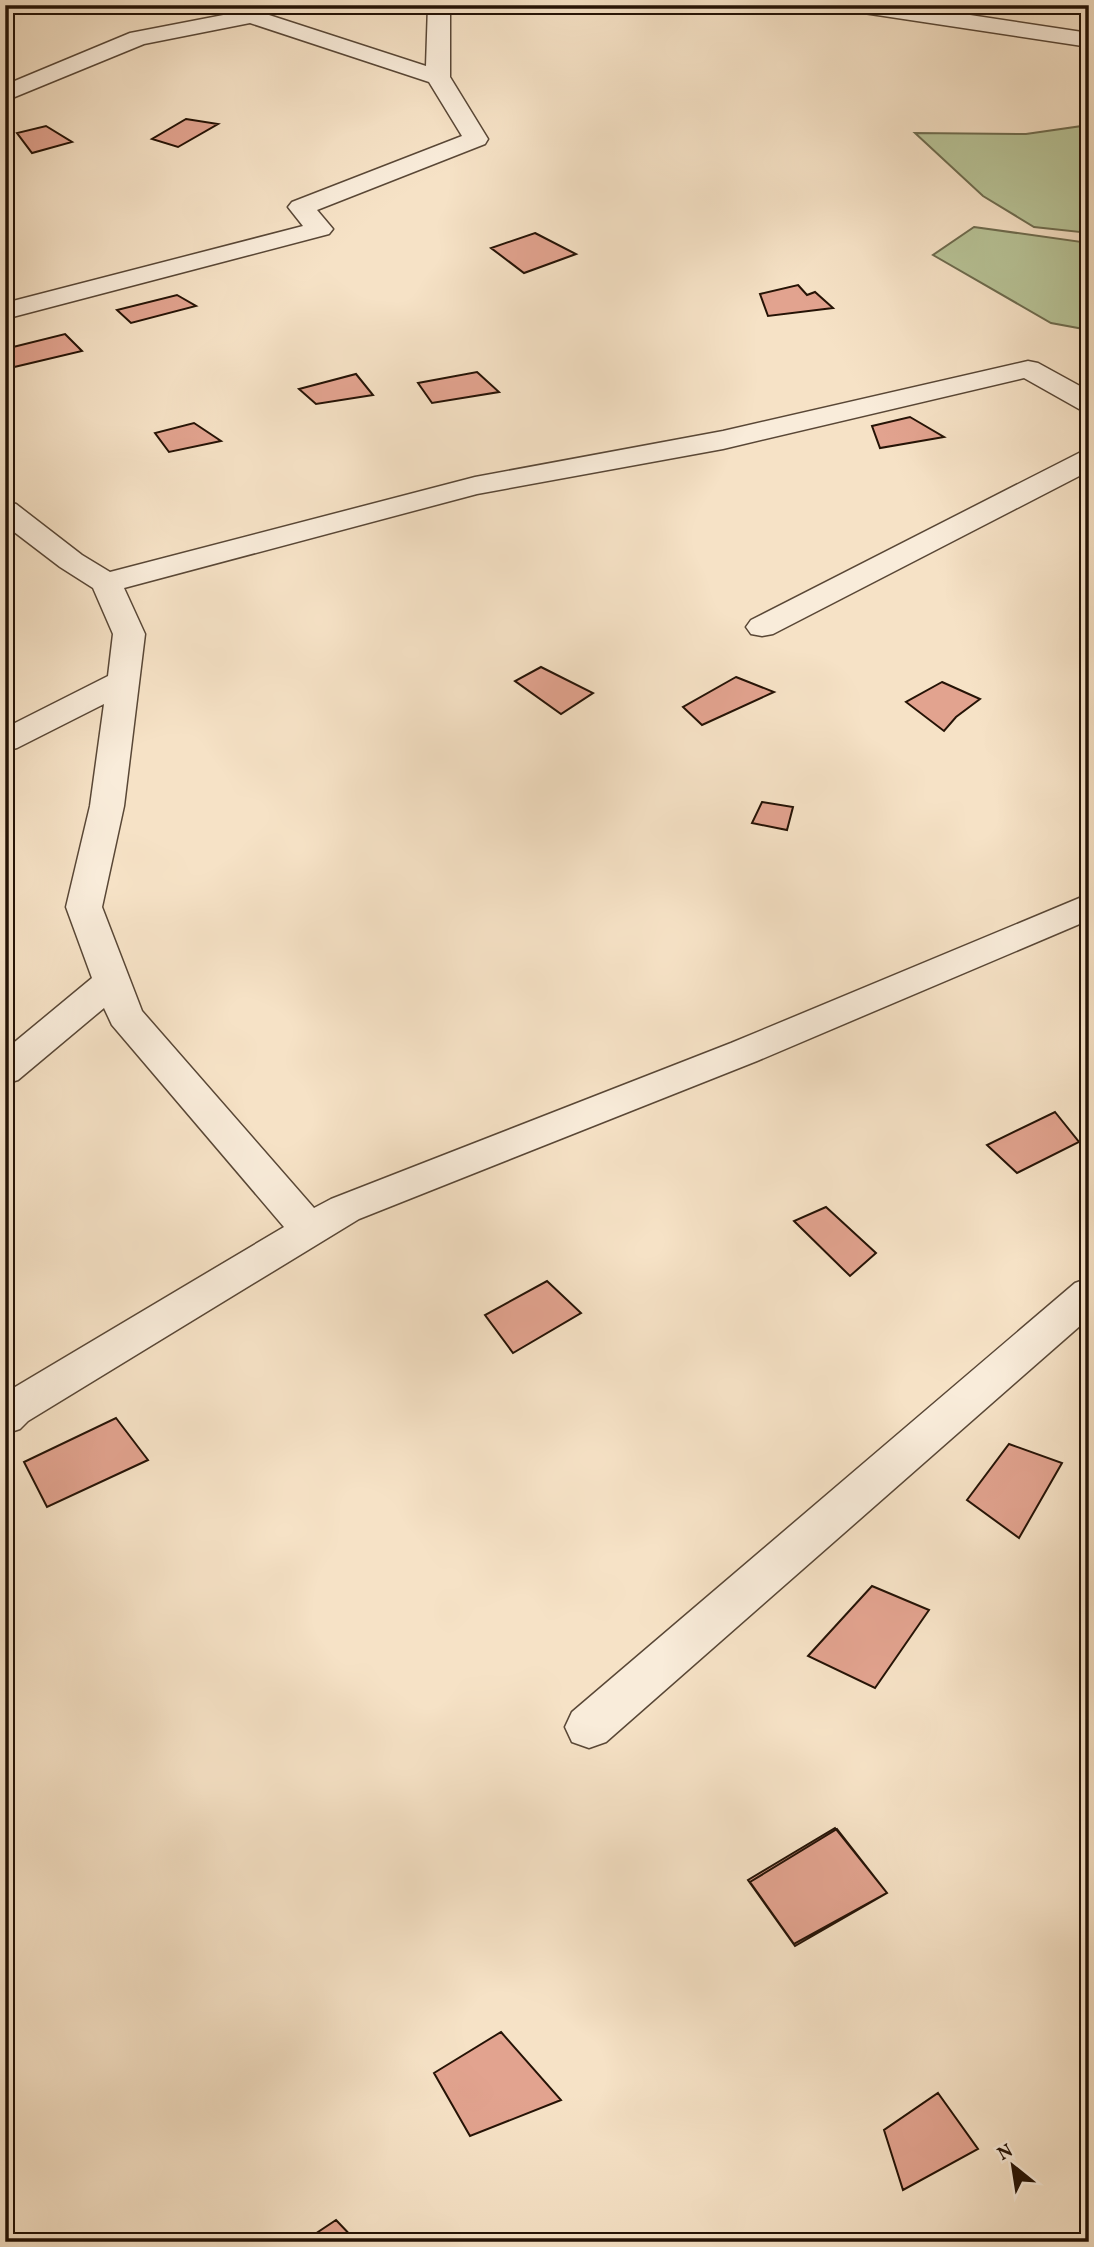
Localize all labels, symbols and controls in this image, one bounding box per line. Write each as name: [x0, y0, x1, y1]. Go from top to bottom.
north arrow: [978, 2132, 1048, 2202]
text: N: [993, 2138, 1018, 2168]

